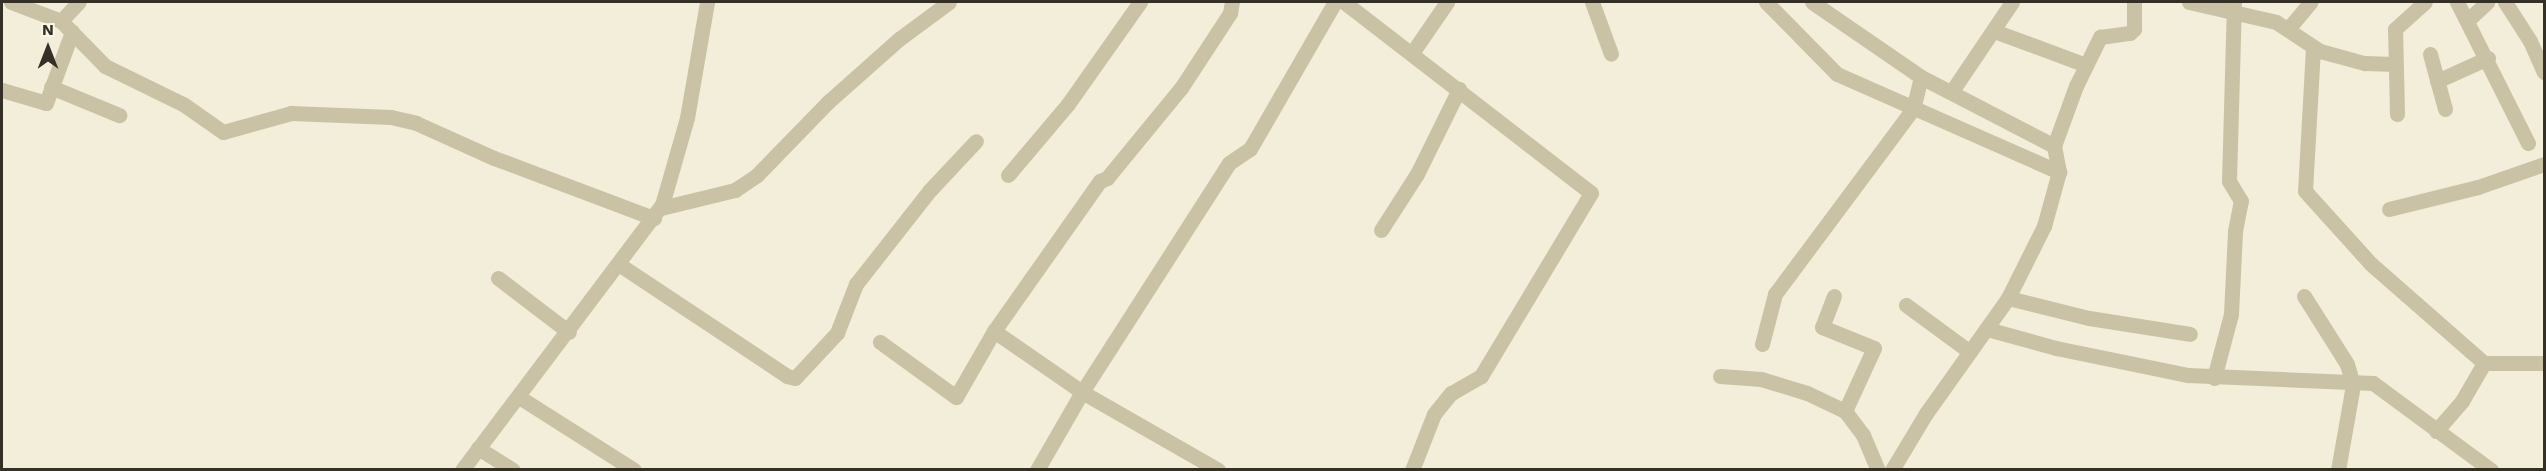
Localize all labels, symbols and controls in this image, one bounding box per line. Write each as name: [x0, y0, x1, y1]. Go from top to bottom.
north arrow: [18, 18, 78, 78]
text: N: [42, 20, 54, 39]

